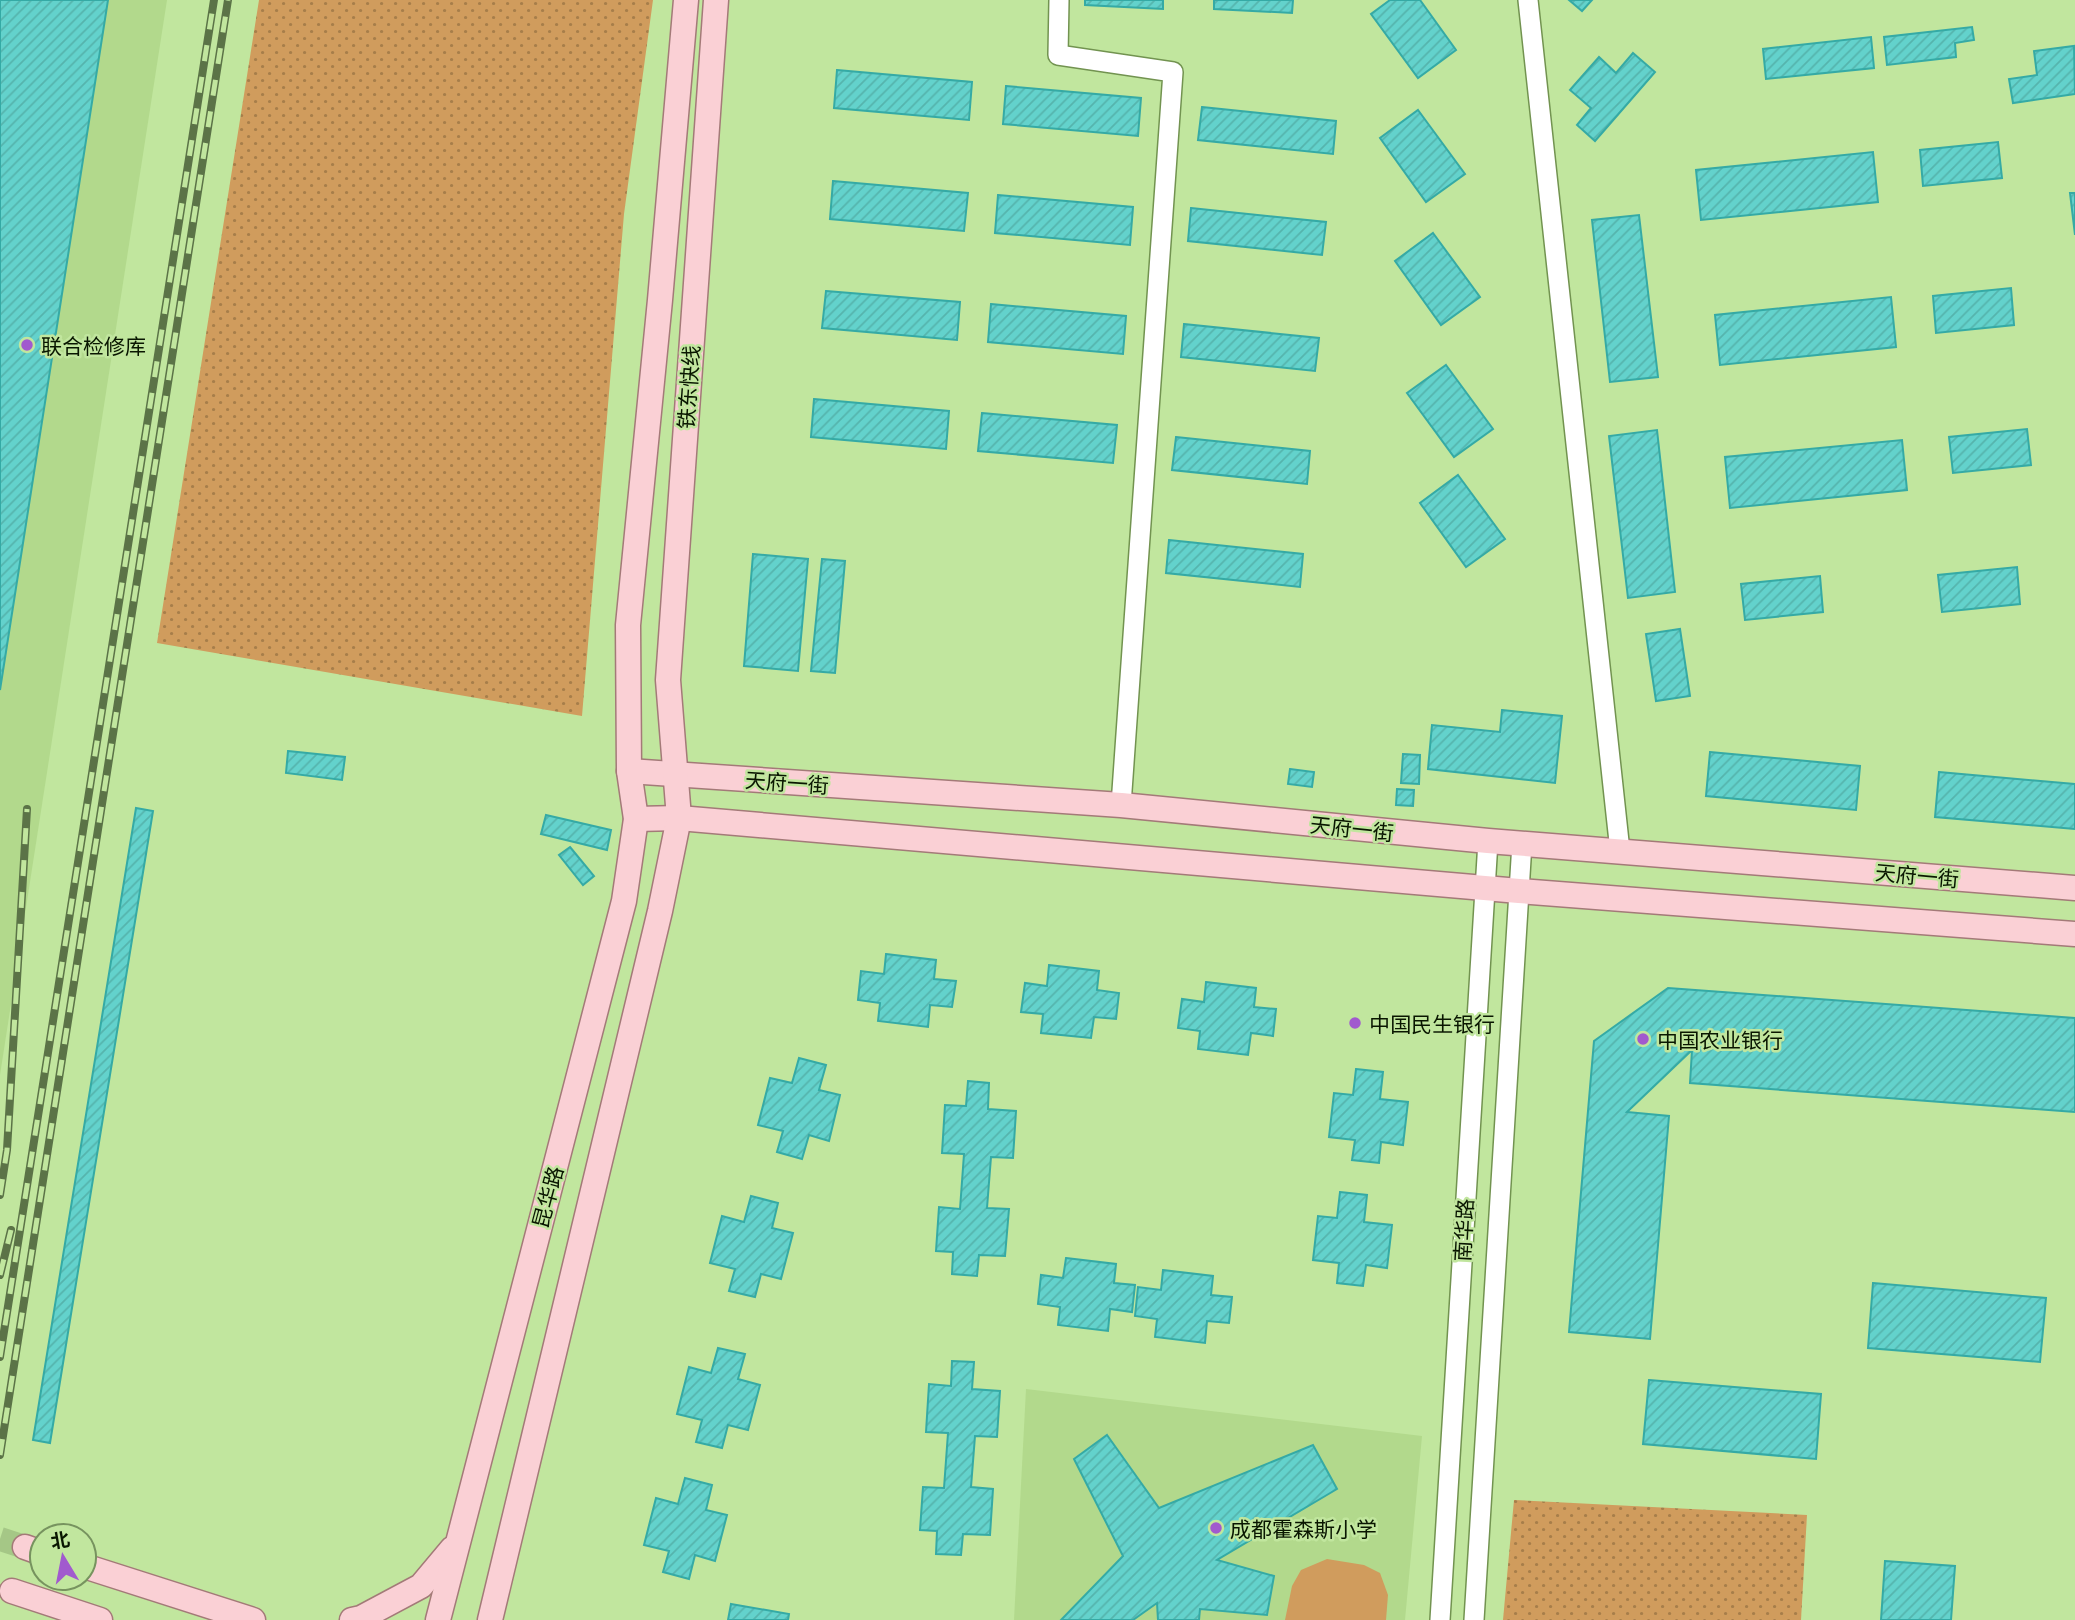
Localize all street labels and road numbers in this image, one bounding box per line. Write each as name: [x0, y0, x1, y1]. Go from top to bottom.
street label: 铁东快线: [673, 344, 703, 430]
street label: 天府一街: [744, 767, 830, 797]
street label: 天府一街: [1309, 811, 1395, 845]
street label: 天府一街: [1874, 859, 1960, 891]
street label: 昆华路: [527, 1163, 567, 1231]
street label: 南华路: [1449, 1198, 1477, 1262]

